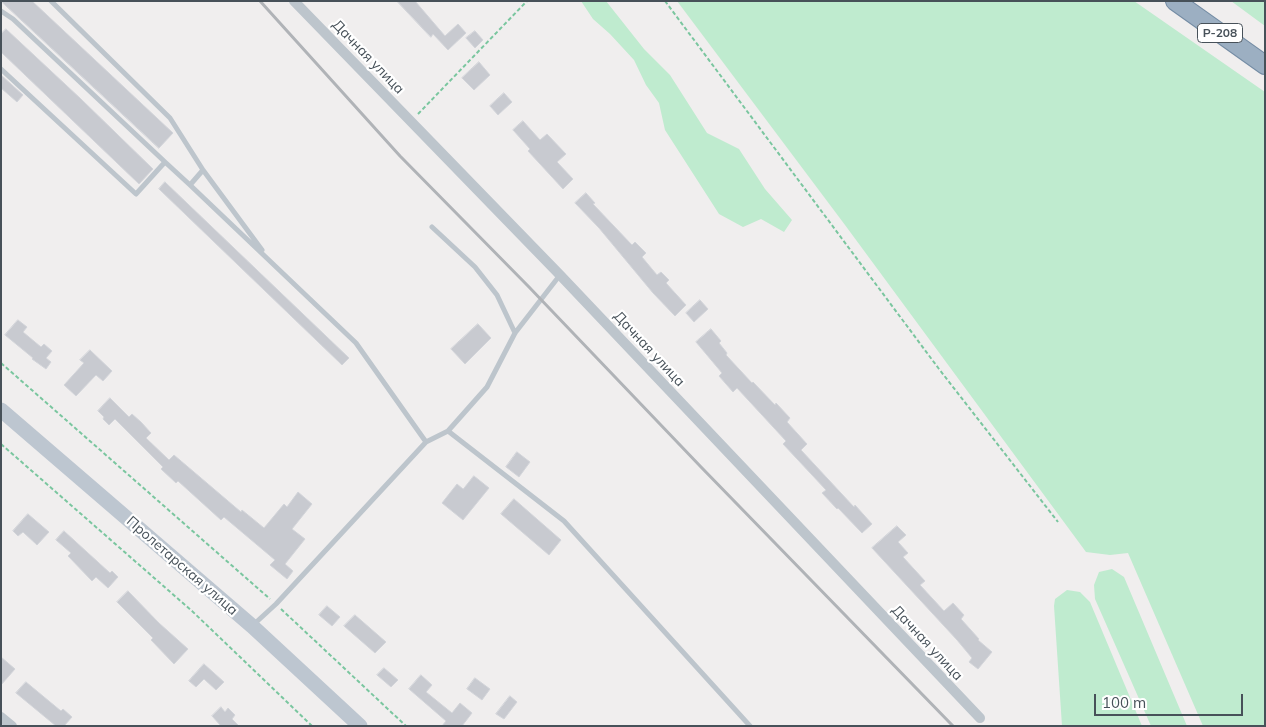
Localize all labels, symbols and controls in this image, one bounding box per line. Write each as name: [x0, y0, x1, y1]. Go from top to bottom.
street label: Дачная улица: [328, 16, 408, 98]
road number: Р-208: [1198, 23, 1242, 42]
street label: Дачная улица: [610, 308, 688, 390]
street label: Пролетарская улица: [123, 513, 241, 619]
street label: Дачная улица: [888, 602, 966, 684]
scale bar: [1096, 684, 1245, 716]
text: 100 m: [1102, 693, 1146, 712]

